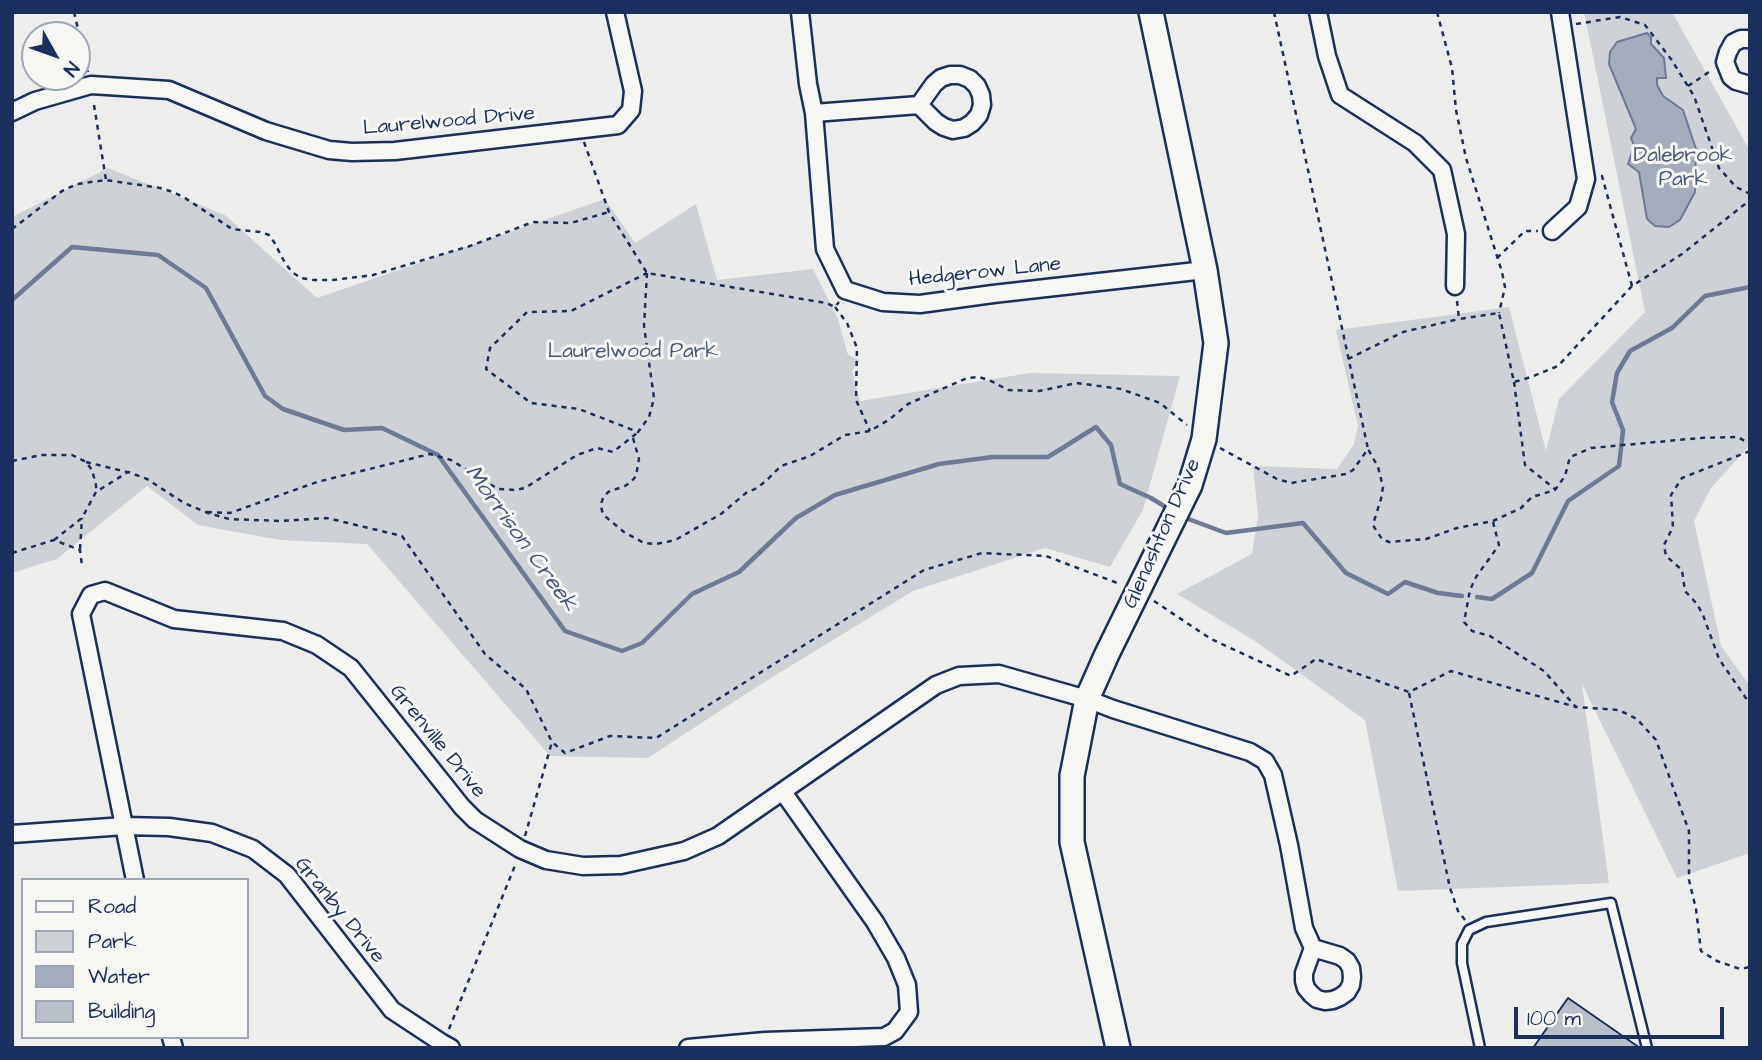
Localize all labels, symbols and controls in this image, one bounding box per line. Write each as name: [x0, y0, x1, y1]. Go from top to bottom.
north arrow: [21, 21, 91, 91]
text: N: [57, 55, 85, 82]
street label: Laurelwood Drive: [362, 102, 536, 142]
park label: Dalebrook Park: [1634, 144, 1732, 194]
street label: Hedgerow Lane: [908, 252, 1062, 294]
park label: Laurelwood Park: [548, 340, 718, 366]
street label: Glenashton Drive: [1119, 455, 1207, 613]
water label: Morrison Creek: [458, 461, 582, 617]
street label: Grenville Drive: [383, 680, 491, 804]
street label: Granby Drive: [288, 853, 390, 969]
legend: [21, 878, 248, 1039]
text: Road: [88, 892, 136, 921]
text: Park: [88, 927, 137, 956]
text: Water: [88, 962, 150, 991]
scale bar: [1517, 993, 1727, 1038]
text: Building: [88, 997, 155, 1026]
text: 100 m: [1527, 1004, 1581, 1033]

